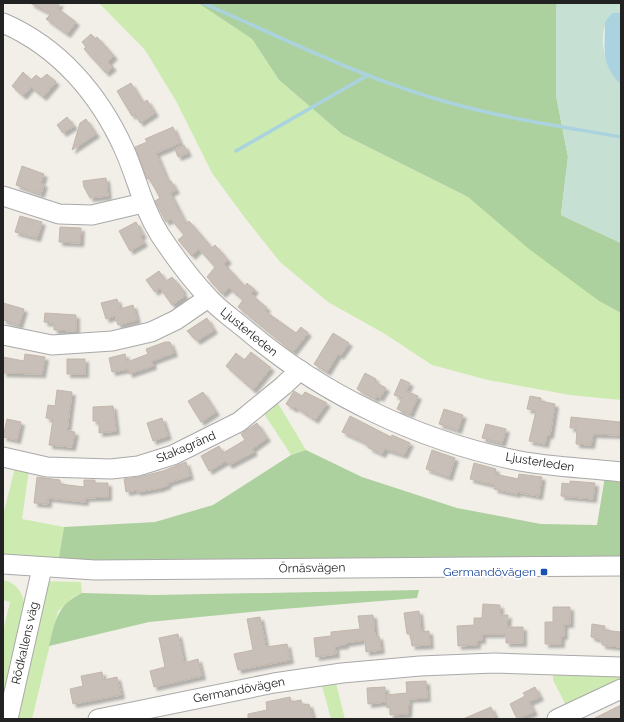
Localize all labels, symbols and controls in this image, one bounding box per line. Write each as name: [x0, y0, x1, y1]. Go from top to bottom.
street label: Ljusterleden: [218, 305, 280, 359]
street label: Stakagränd: [154, 428, 218, 466]
street label: Ljusterleden: [505, 450, 575, 474]
street label: Örnäsvägen: [279, 560, 345, 576]
place label: Germandövägen: [443, 565, 536, 579]
marker: Germandövägen: [539, 567, 549, 577]
street label: Rödkallens väg: [9, 600, 41, 686]
street label: Germandövägen: [192, 674, 286, 706]

